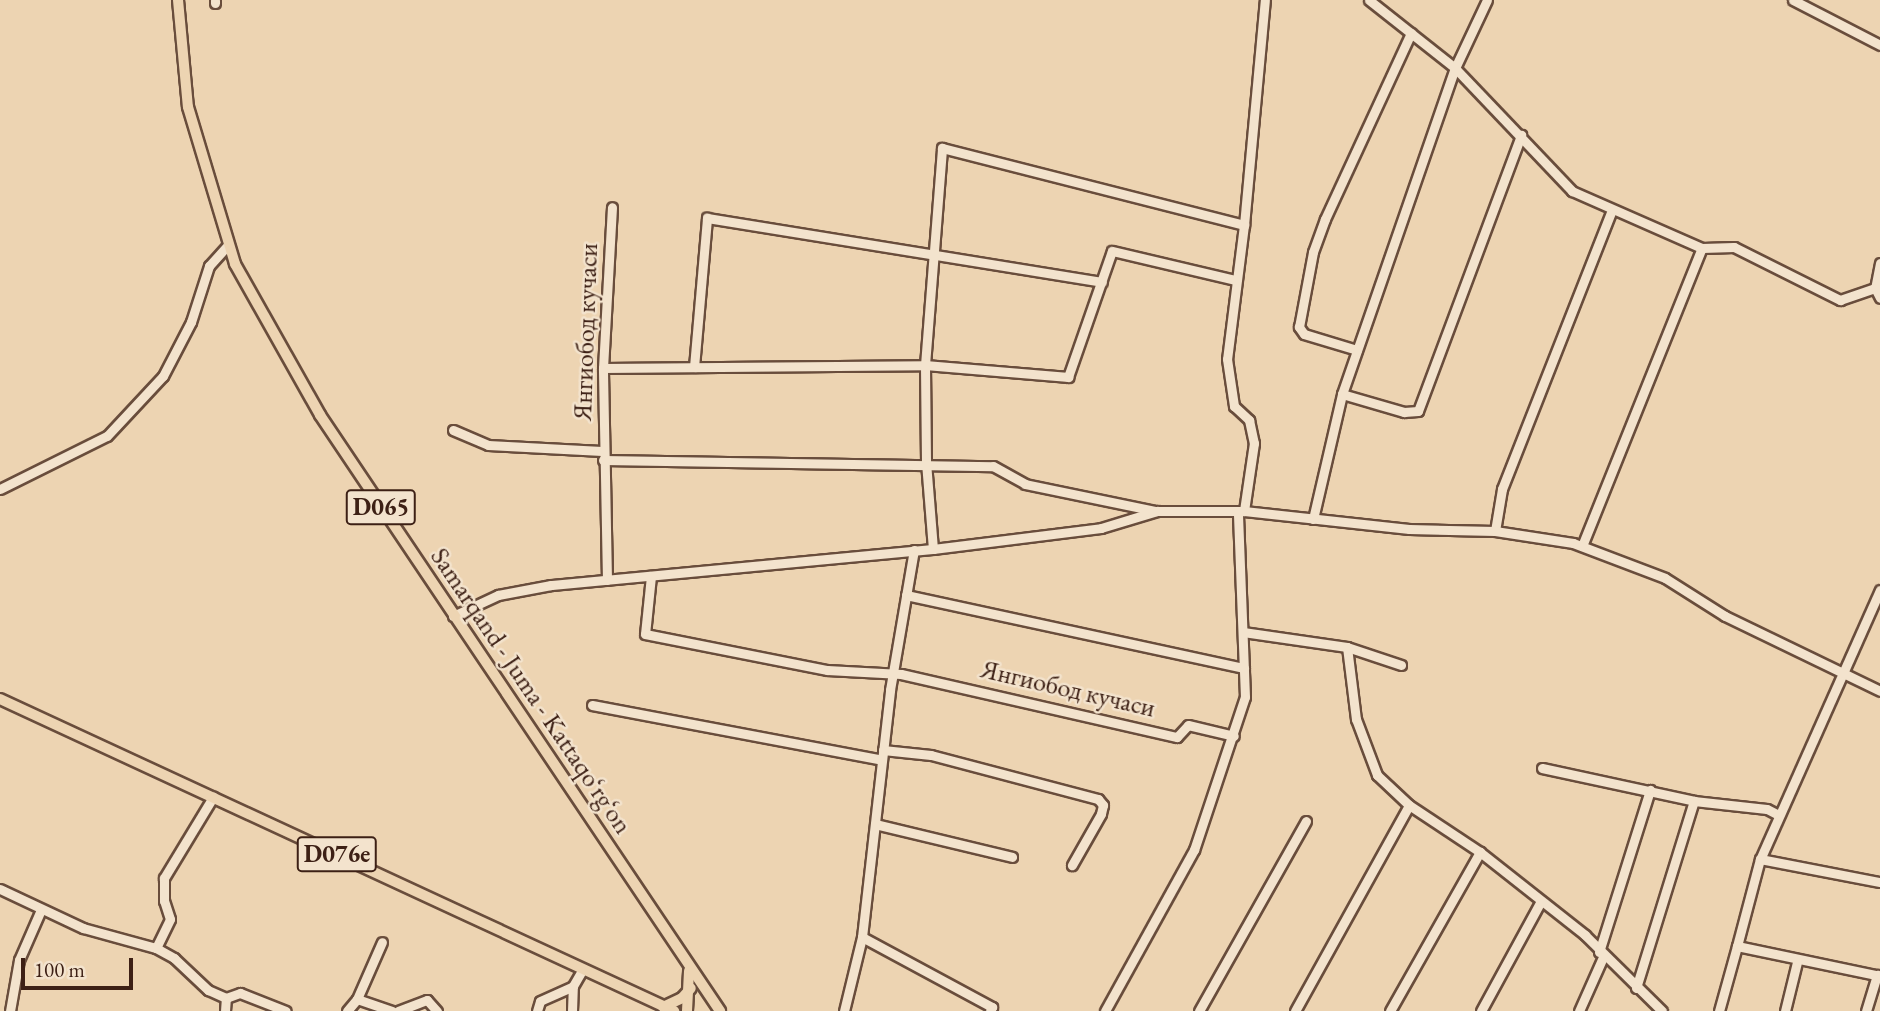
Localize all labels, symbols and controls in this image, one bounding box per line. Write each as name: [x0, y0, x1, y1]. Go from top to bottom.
street label: Янгиобод кучаси: [567, 242, 605, 422]
road number: D065: [344, 486, 418, 528]
street label: Samarqand - Juma - Kattaqo‘rg‘on: [424, 542, 638, 840]
street label: Янгиобод кучаси: [978, 654, 1158, 724]
road number: D076e: [297, 834, 377, 874]
scale bar: [24, 944, 136, 988]
text: 100 m: [34, 956, 85, 983]

